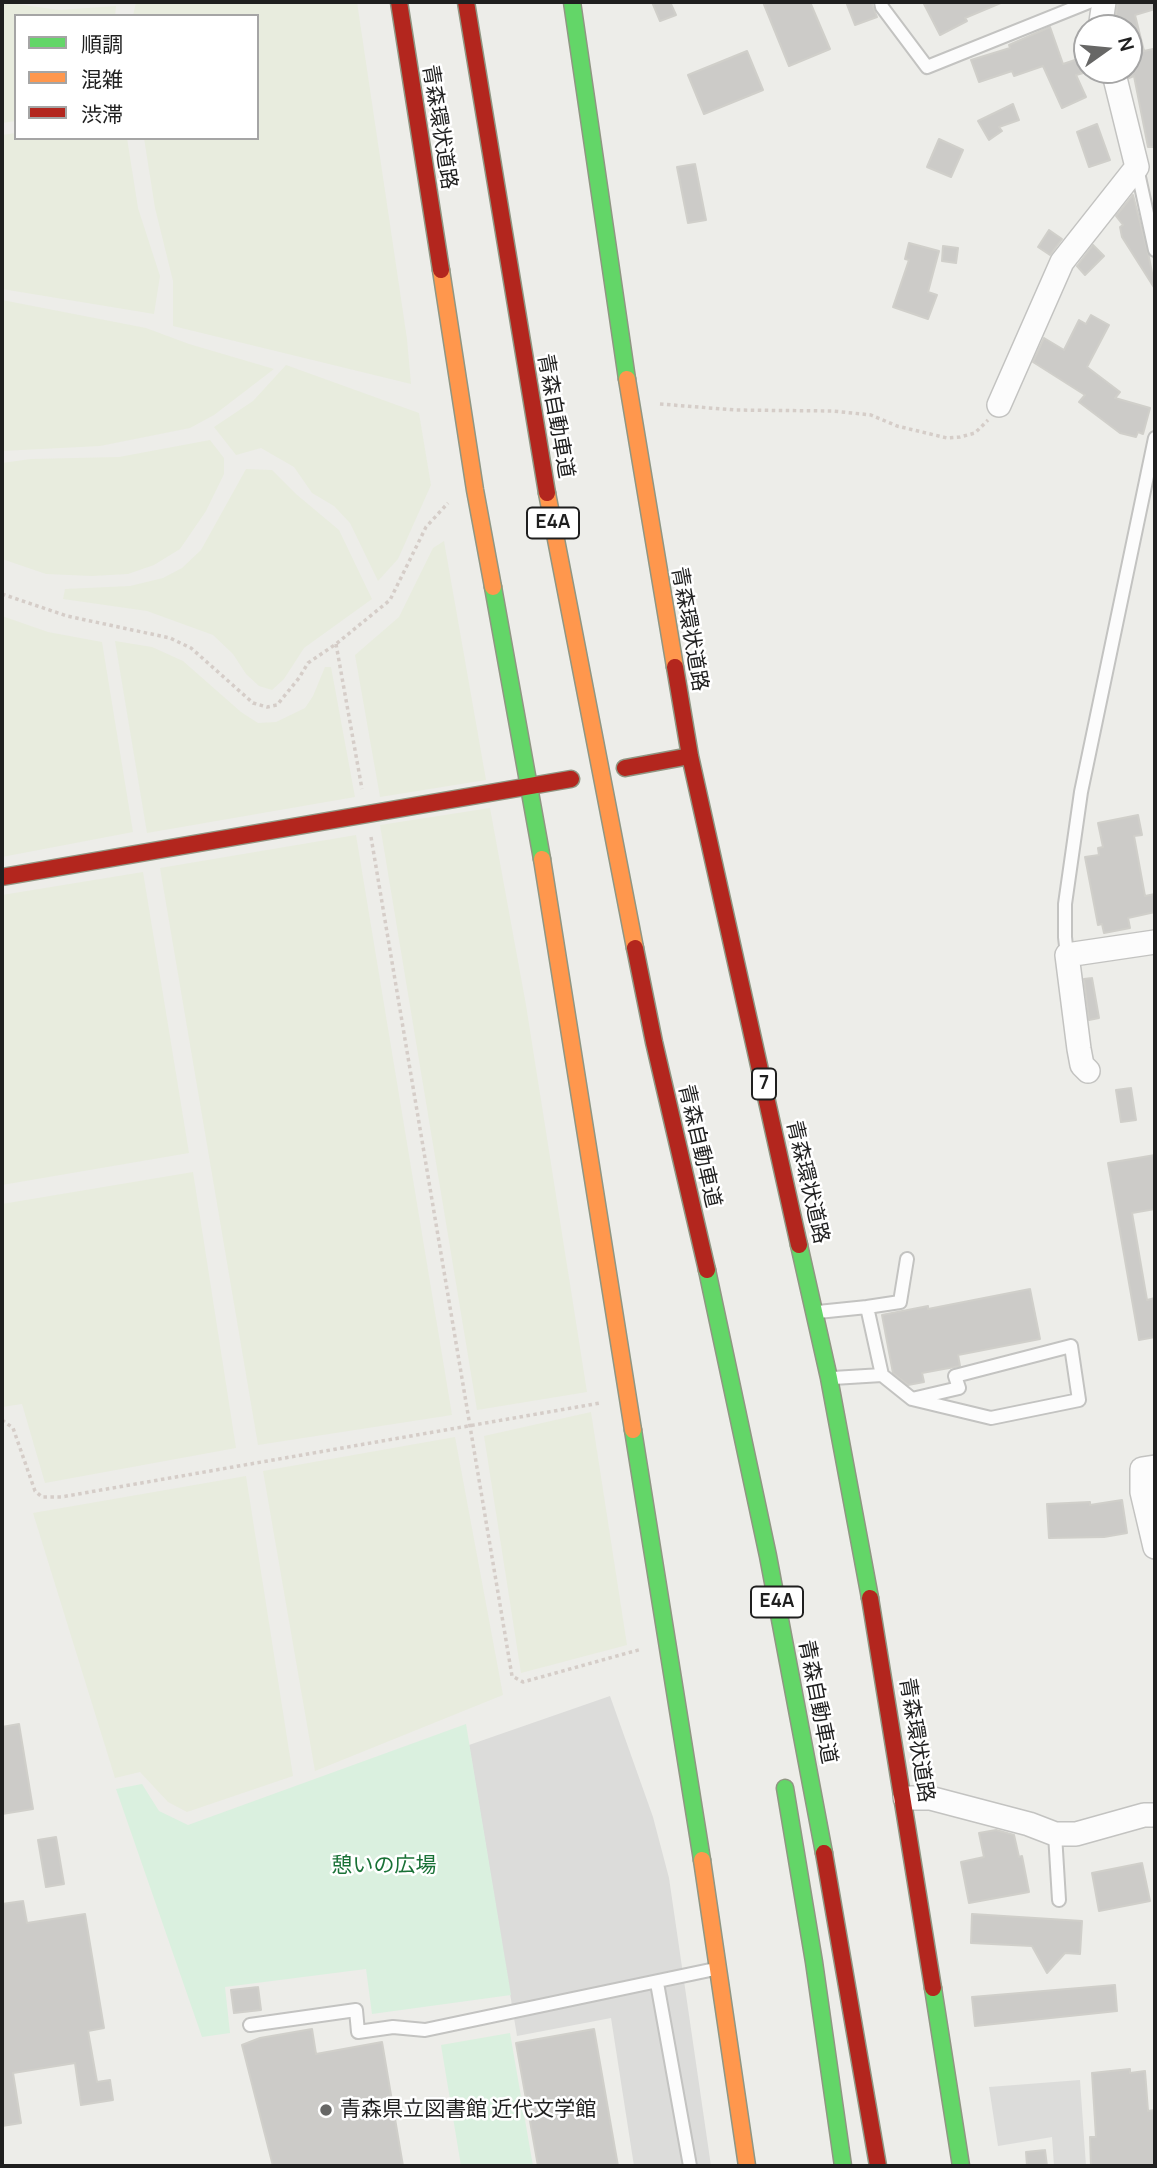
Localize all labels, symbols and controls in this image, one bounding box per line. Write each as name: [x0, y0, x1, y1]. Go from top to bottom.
legend: [14, 14, 259, 140]
north arrow: [1073, 14, 1143, 84]
text: 順調: [81, 30, 123, 58]
text: N: [1112, 34, 1141, 54]
street label: 青森環状道路: [417, 63, 461, 191]
text: 混雑: [81, 65, 123, 93]
text: 渋滞: [81, 100, 123, 128]
street label: 青森自動車道: [532, 352, 578, 480]
road number: E4A: [527, 508, 579, 538]
street label: 青森環状道路: [666, 565, 712, 693]
road number: 7: [752, 1068, 776, 1100]
street label: 青森自動車道: [673, 1082, 725, 1210]
street label: 青森環状道路: [781, 1118, 833, 1246]
road number: E4A: [751, 1586, 803, 1618]
street label: 青森自動車道: [793, 1638, 841, 1766]
street label: 青森環状道路: [894, 1676, 938, 1804]
park label: 憩いの広場: [332, 1853, 436, 1879]
place label: 青森県立図書館 近代文学館: [340, 2097, 596, 2123]
marker: 青森県立図書館 近代文学館: [318, 2102, 334, 2118]

